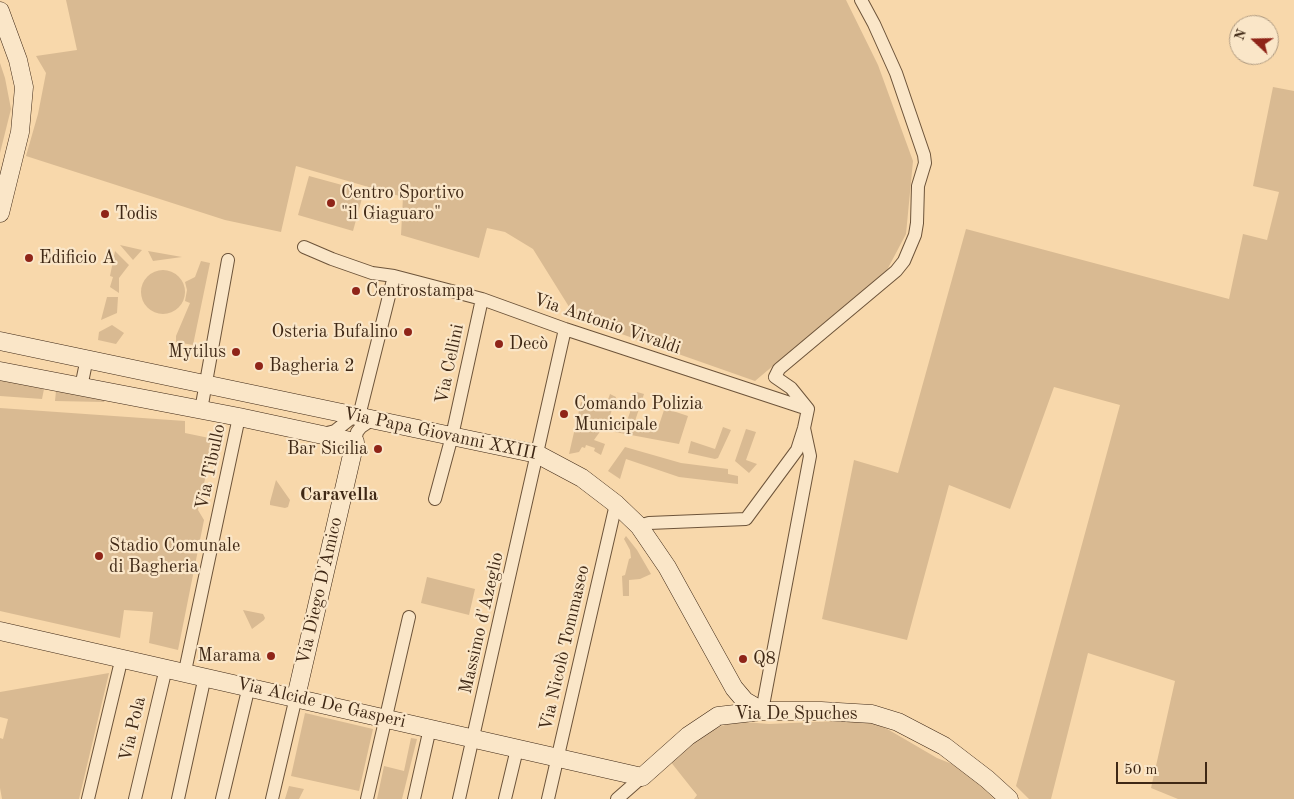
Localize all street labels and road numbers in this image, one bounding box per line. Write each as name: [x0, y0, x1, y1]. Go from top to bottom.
street label: Via Antonio Vivaldi: [531, 289, 683, 359]
street label: Via Cellini: [431, 322, 469, 406]
street label: Via Papa Giovanni XXIII: [341, 403, 539, 465]
street label: Via Tibullo: [191, 422, 231, 512]
street label: Via Diego D'Amico: [293, 515, 347, 667]
street label: Massimo d'Azeglio: [455, 550, 509, 696]
street label: Via Nicolò Tommaseo: [535, 563, 595, 733]
street label: Via Alcide De Gasperi: [234, 673, 408, 733]
street label: Via Pola: [115, 694, 151, 764]
street label: Via De Spuches: [734, 703, 858, 725]

